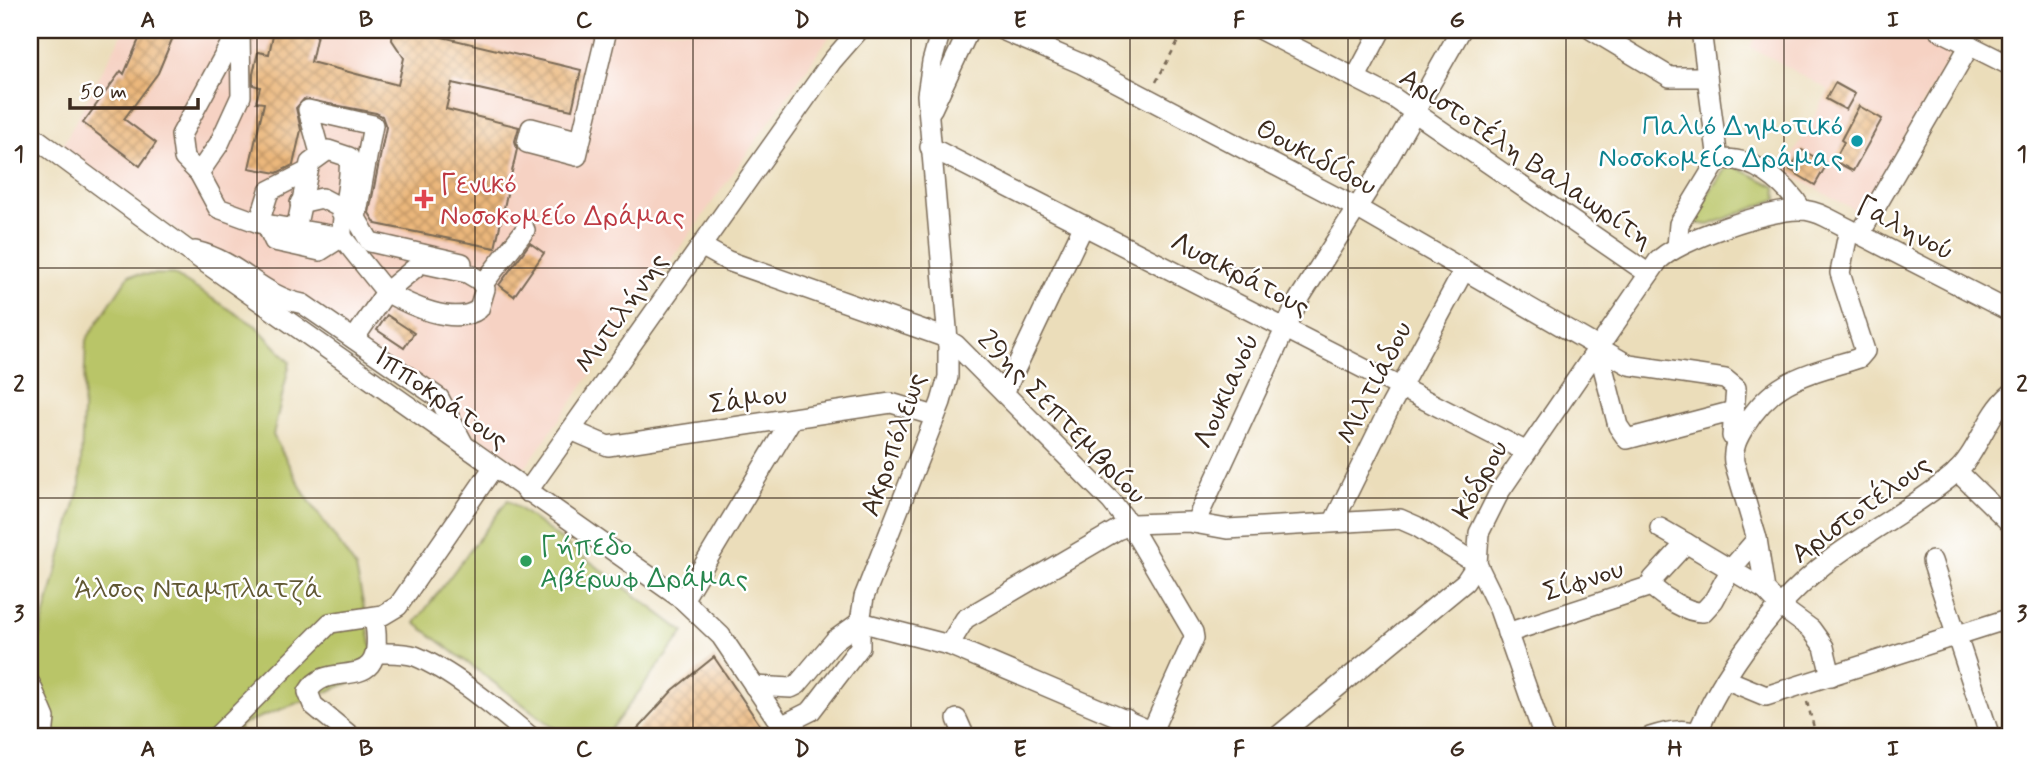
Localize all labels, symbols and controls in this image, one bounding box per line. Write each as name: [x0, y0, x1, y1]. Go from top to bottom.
text: A: [140, 6, 156, 36]
text: B: [359, 6, 374, 36]
text: C: [576, 6, 593, 36]
text: D: [794, 6, 810, 36]
text: E: [1013, 6, 1027, 36]
text: F: [1233, 6, 1245, 36]
text: G: [1449, 6, 1465, 36]
text: H: [1667, 6, 1683, 36]
text: I: [1887, 6, 1899, 36]
street label: Αριστοτέλη Βαλαωρίτη: [1391, 60, 1660, 258]
scale bar: [70, 66, 198, 110]
text: 50 m: [80, 78, 127, 106]
place label: Παλιό Δημοτικό Νοσοκομείο Δράμας: [1598, 109, 1843, 178]
street label: Θουκιδίδου: [1249, 111, 1383, 206]
marker: Παλιό Δημοτικό Νοσοκομείο Δράμας: [1849, 133, 1865, 149]
text: 1: [14, 140, 24, 170]
text: 1: [2017, 140, 2027, 170]
place label: Γενικό Νοσοκομείο Δράμας: [440, 167, 685, 236]
street label: Γαληνού: [1849, 188, 1960, 270]
marker: Γενικό Νοσοκομείο Δράμας: [414, 189, 434, 209]
street label: Λυσικράτους: [1164, 224, 1316, 326]
street label: Μυτιλήνης: [567, 246, 677, 381]
street label: Μιλτιάδου: [1328, 315, 1422, 451]
street label: 29ης Σεπτεμβρίου: [968, 322, 1154, 513]
street label: Λουκιανού: [1185, 327, 1269, 455]
street label: Ιπποκράτους: [366, 339, 515, 459]
street label: Ακροπόλεως: [853, 368, 936, 522]
text: 2: [13, 370, 25, 400]
text: 2: [2016, 370, 2028, 400]
street label: Σάμου: [707, 377, 790, 424]
street label: Κόδρου: [1444, 434, 1518, 526]
street label: Αριστοτέλους: [1784, 447, 1939, 573]
place label: Γήπεδο Αβέρωφ Δράμας: [540, 529, 748, 598]
street label: Σίφνου: [1539, 551, 1629, 612]
marker: Γήπεδο Αβέρωφ Δράμας: [518, 553, 534, 569]
park label: Άλσος Νταμπλατζά: [74, 572, 322, 609]
text: 3: [14, 600, 25, 630]
text: 3: [2017, 600, 2028, 630]
text: A: [140, 735, 156, 765]
text: B: [359, 735, 374, 765]
text: C: [576, 735, 593, 765]
text: D: [794, 735, 810, 765]
text: E: [1013, 735, 1027, 765]
text: F: [1233, 735, 1245, 765]
text: G: [1449, 735, 1465, 765]
text: H: [1667, 735, 1683, 765]
text: I: [1887, 735, 1899, 765]

